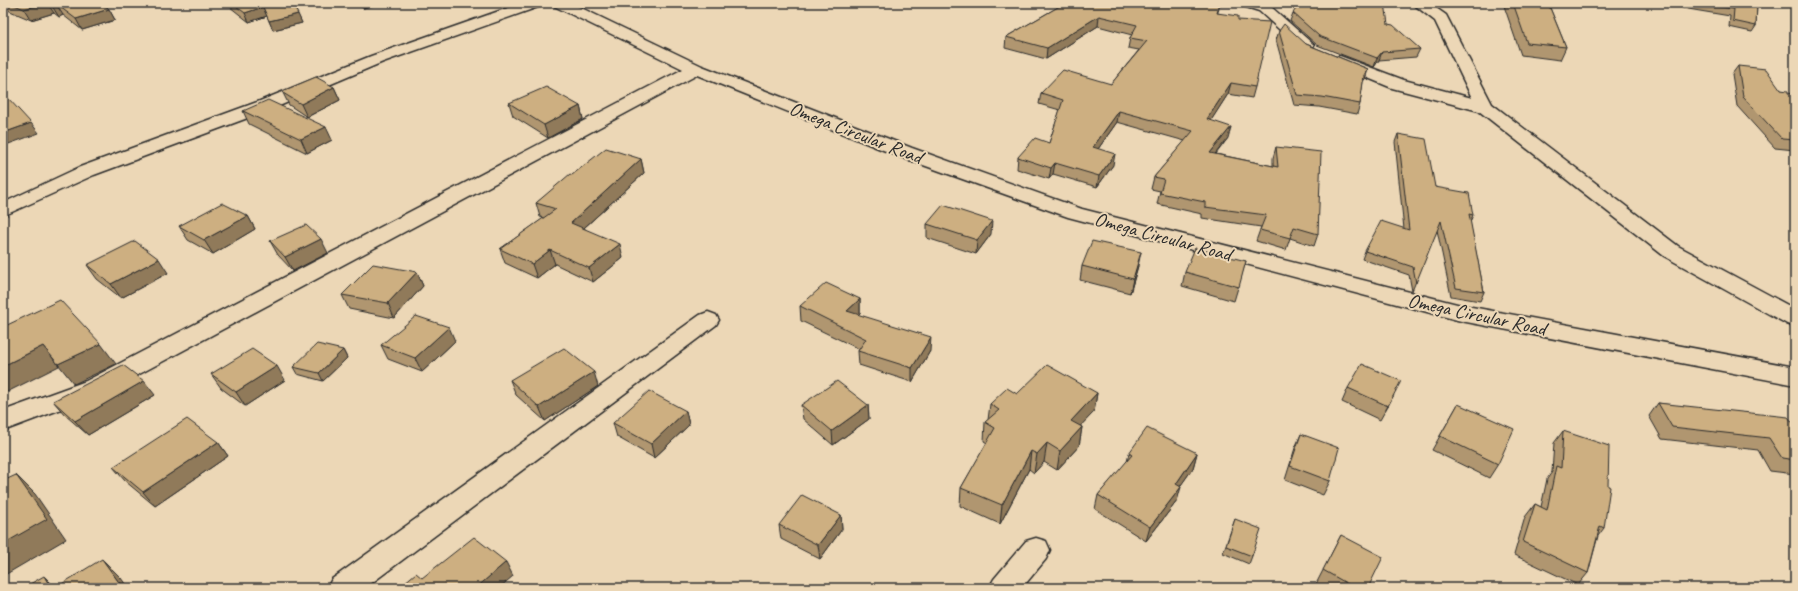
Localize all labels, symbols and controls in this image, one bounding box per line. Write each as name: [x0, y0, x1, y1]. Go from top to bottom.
street label: Omega Circular Road: [786, 96, 929, 170]
street label: Omega Circular Road: [1092, 206, 1237, 268]
street label: Omega Circular Road: [1406, 288, 1551, 342]

